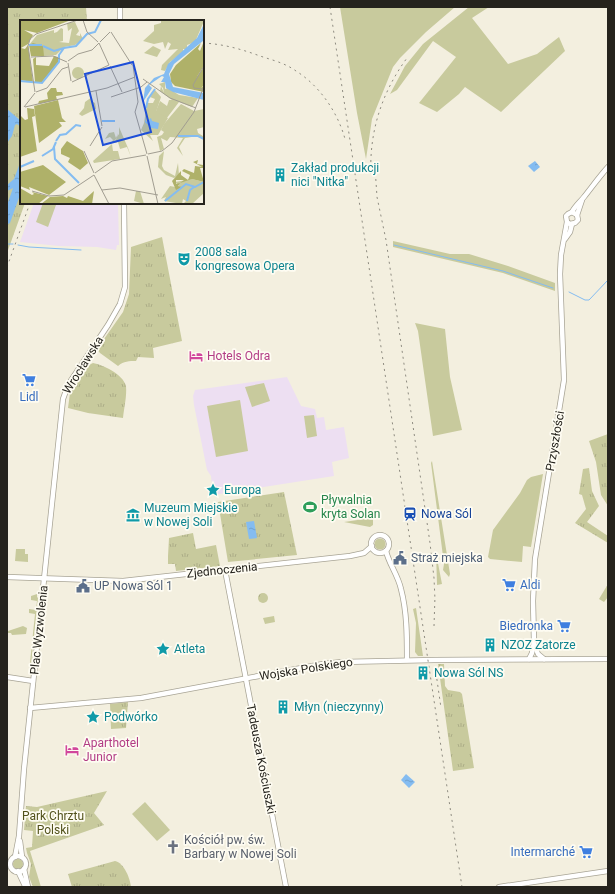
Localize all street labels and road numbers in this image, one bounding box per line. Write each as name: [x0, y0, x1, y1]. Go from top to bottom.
street label: Wrocławska: [60, 334, 106, 396]
street label: Przyszłości: [543, 410, 567, 472]
street label: Zjednoczenia: [186, 559, 258, 581]
street label: Plac Wyzwolenia: [27, 585, 51, 675]
street label: Wojska Polskiego: [258, 655, 354, 683]
street label: Tadeusza Kościuszki: [243, 703, 279, 815]

